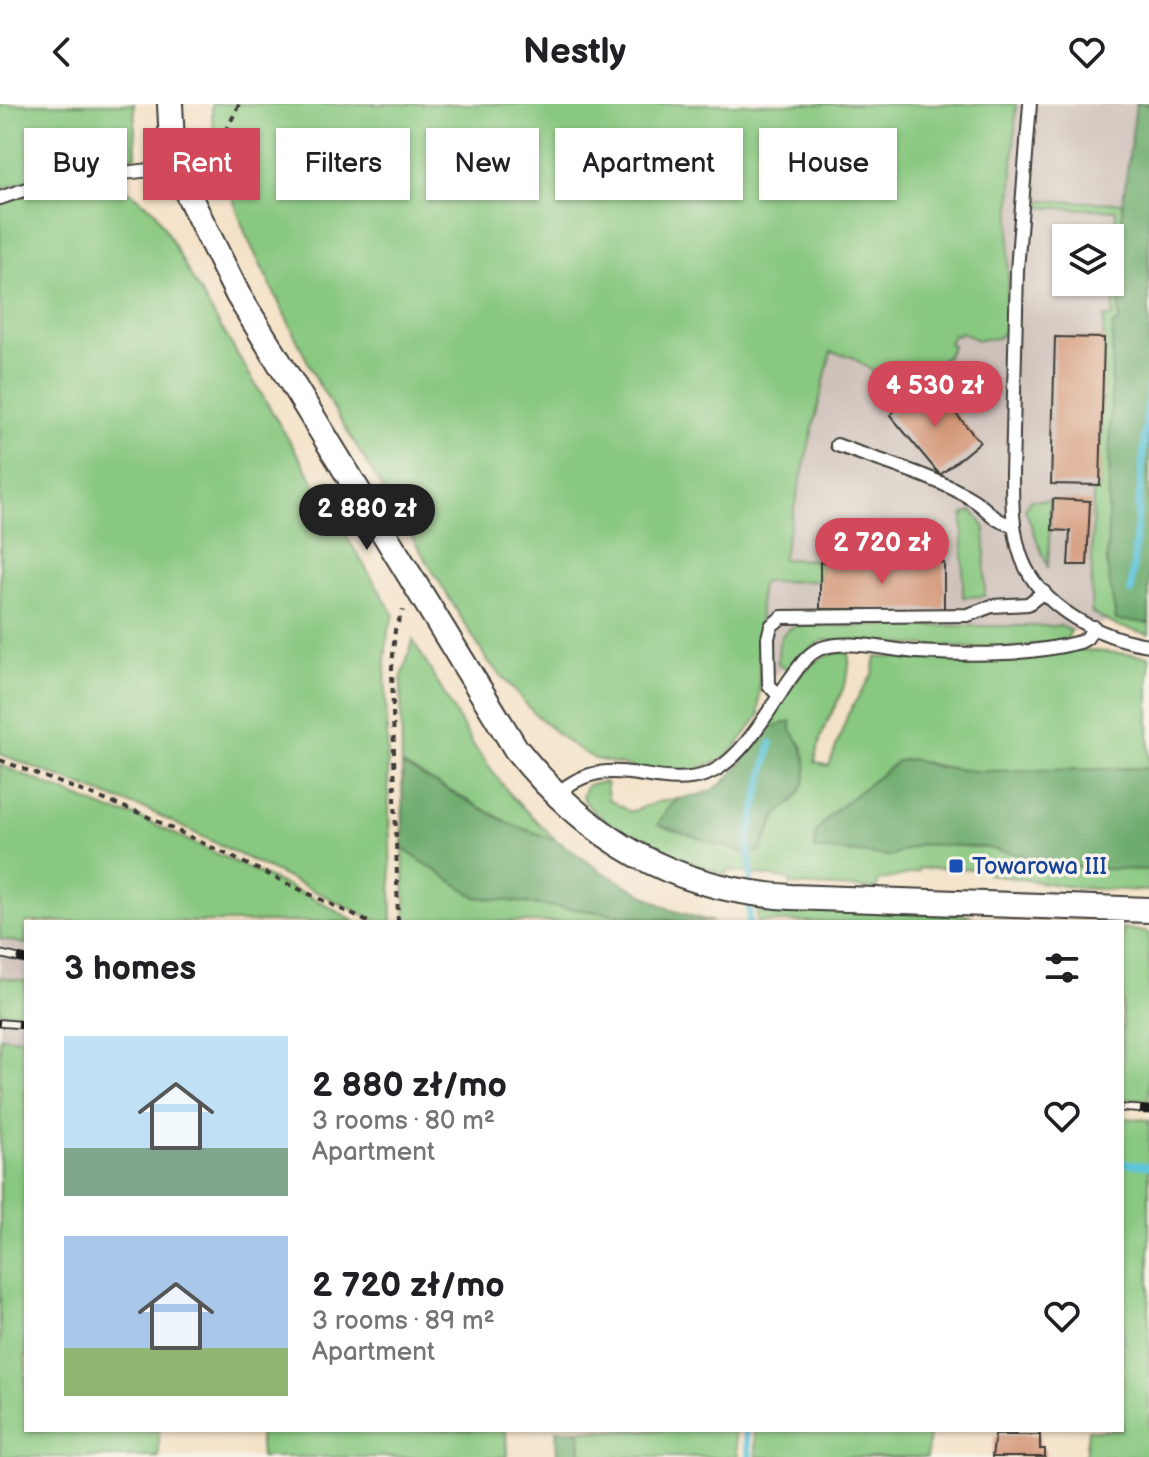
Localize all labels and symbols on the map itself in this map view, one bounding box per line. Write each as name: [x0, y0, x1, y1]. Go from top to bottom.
pin: 4 530 zł: [852, 361, 1018, 429]
pin: 2 880 zł: [284, 484, 450, 552]
pin: 2 720 zł: [799, 518, 965, 586]
place label: Towarowa III: [972, 852, 1107, 881]
marker: Towarowa III: [947, 857, 965, 875]

